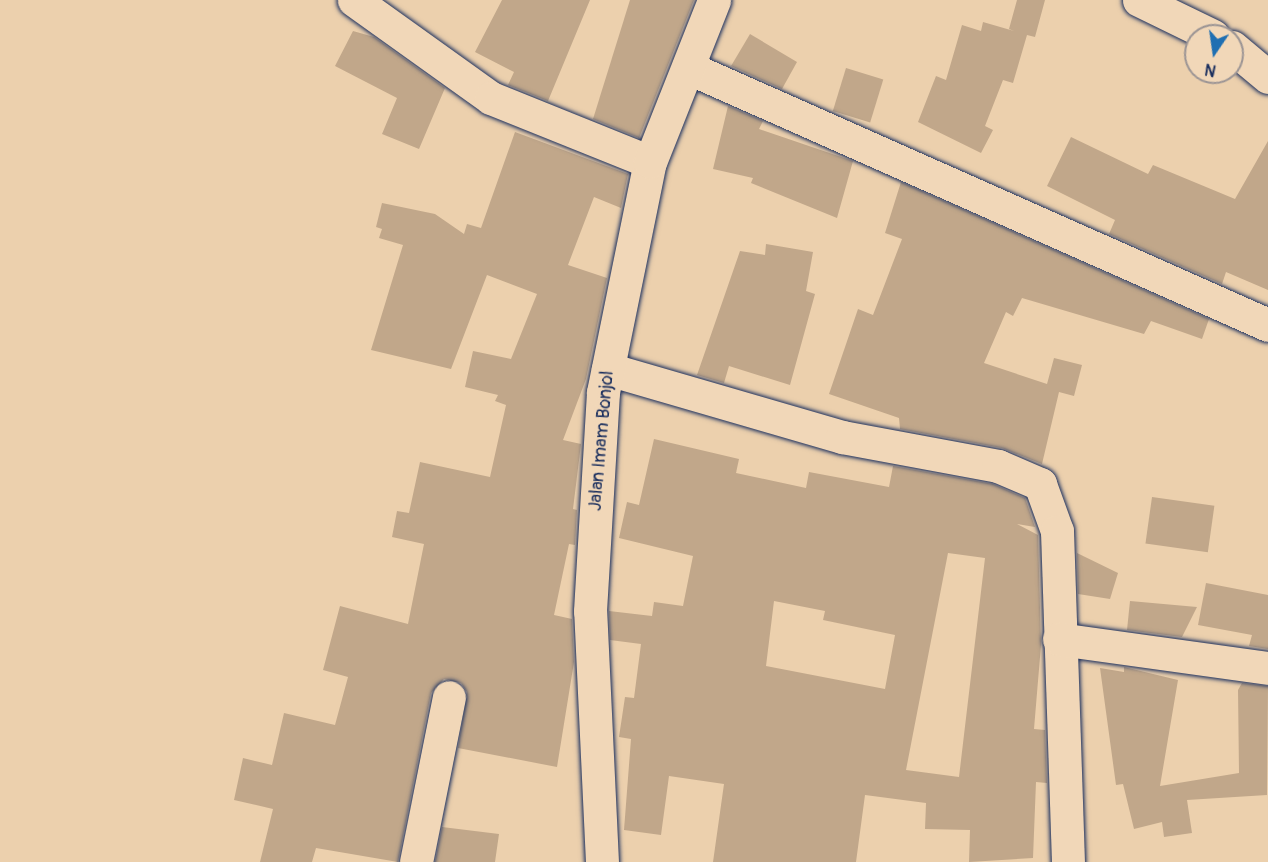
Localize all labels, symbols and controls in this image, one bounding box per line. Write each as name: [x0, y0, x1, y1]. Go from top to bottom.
north arrow: [1184, 24, 1244, 84]
text: N: [1203, 59, 1218, 81]
street label: Jalan Imam Bonjol: [585, 370, 619, 512]

